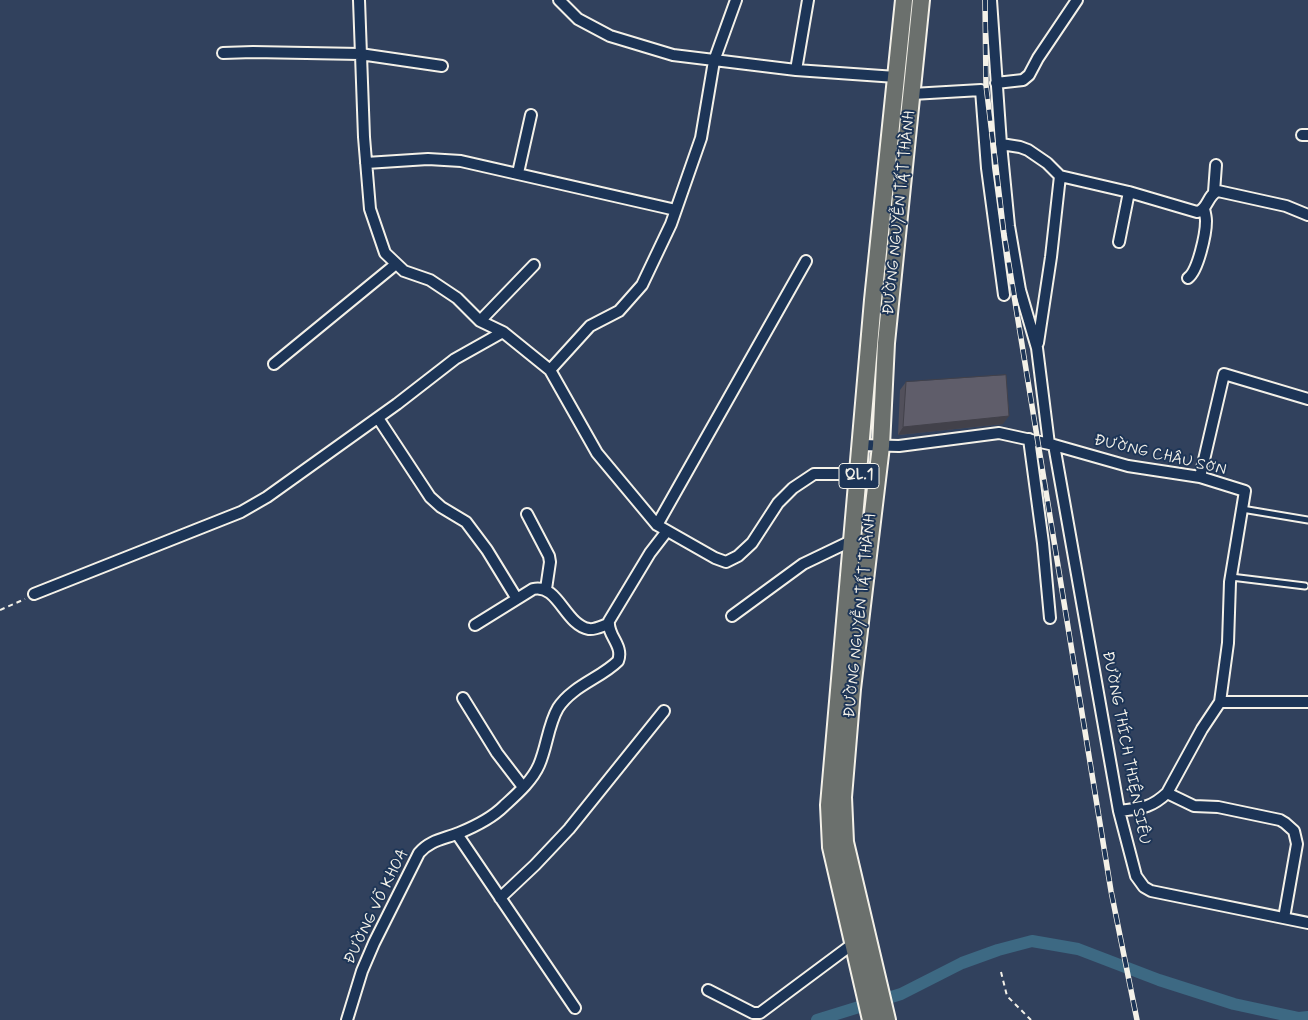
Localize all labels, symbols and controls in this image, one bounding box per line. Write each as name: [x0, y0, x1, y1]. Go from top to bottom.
street label: ĐƯỜNG NGUYỄN TẤT THÀNH: [880, 110, 920, 316]
street label: ĐƯỜNG CHÂU SƠN: [1092, 431, 1228, 481]
road number: QL.1: [839, 464, 879, 488]
street label: ĐƯỜNG NGUYỄN TẤT THÀNH: [841, 513, 881, 719]
street label: ĐƯỜNG THÍCH THIỆN SIÊU: [1097, 650, 1153, 846]
street label: ĐƯỜNG VÕ KHOA: [341, 846, 413, 968]

